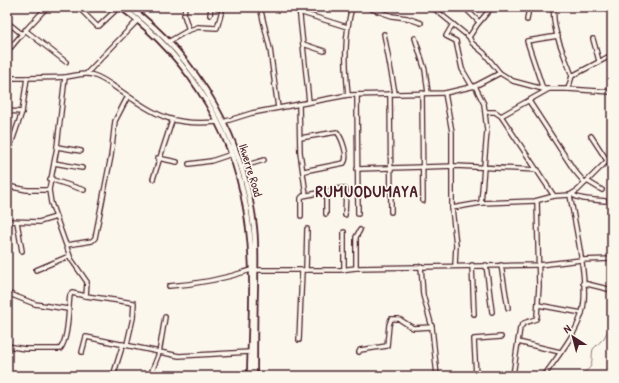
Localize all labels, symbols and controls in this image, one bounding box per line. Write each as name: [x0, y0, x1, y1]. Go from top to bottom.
street label: Ikwerre Road: [235, 141, 267, 199]
district label: RUMUODUMAYA: [316, 180, 418, 202]
north arrow: [553, 317, 593, 357]
text: N: [561, 321, 574, 336]

